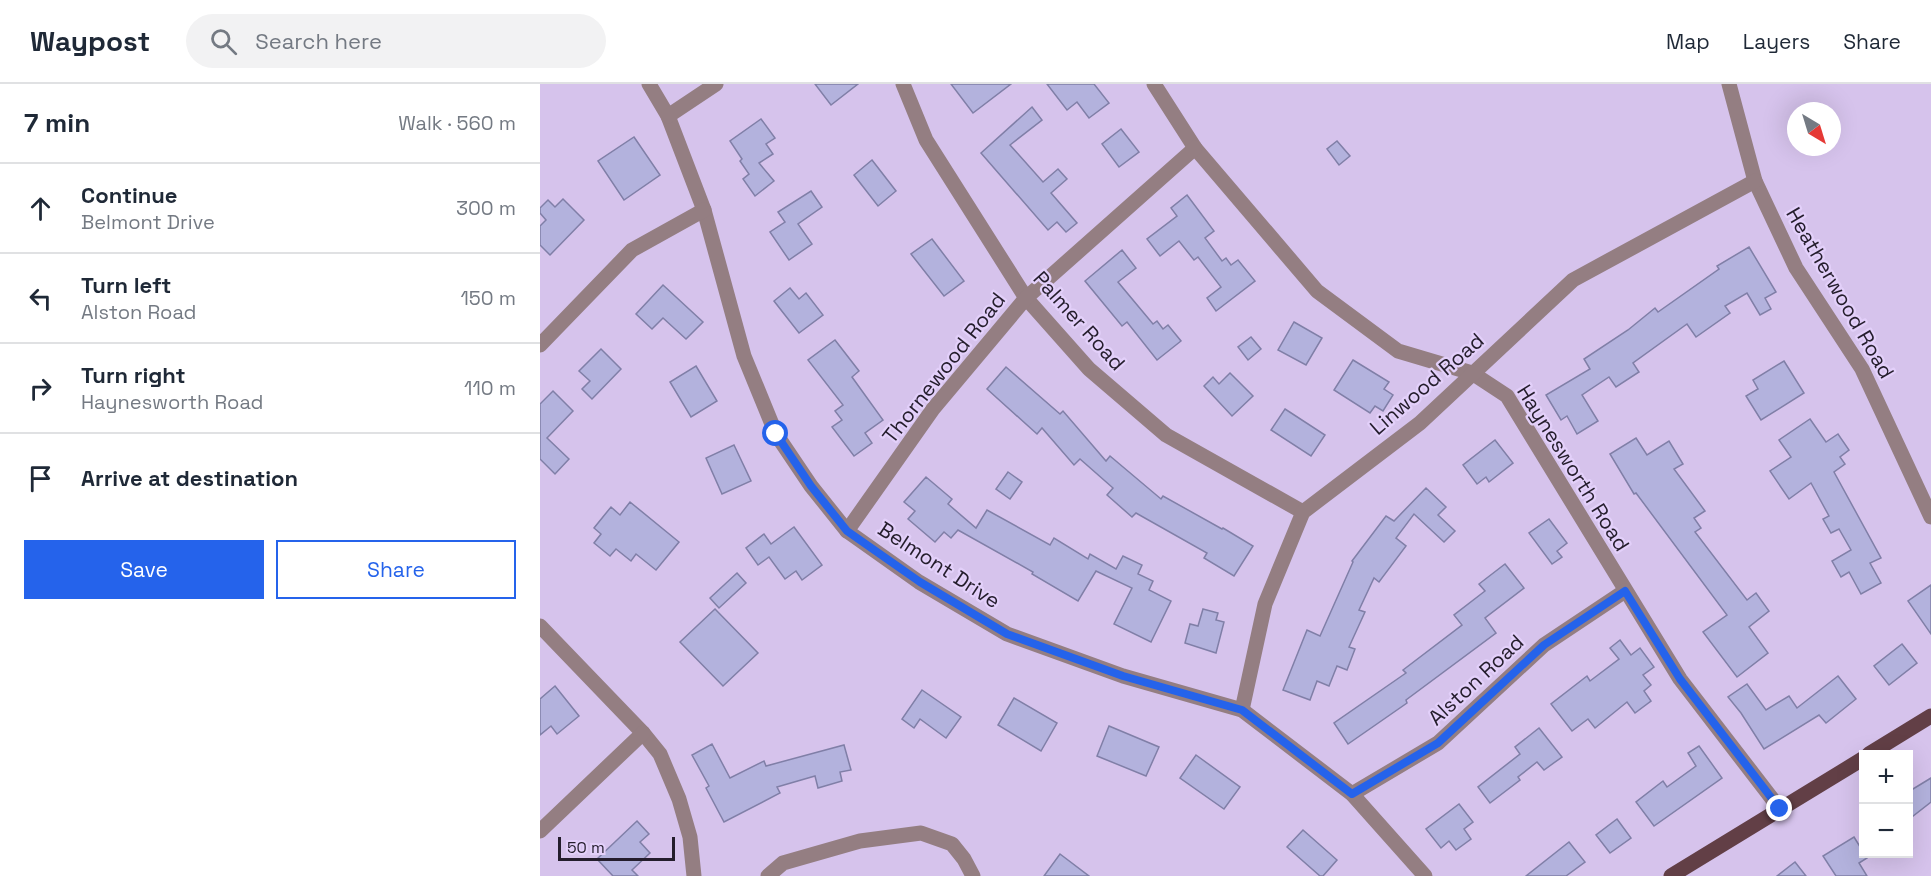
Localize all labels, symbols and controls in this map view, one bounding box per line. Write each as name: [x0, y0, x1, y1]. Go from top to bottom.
search box: [186, 14, 606, 68]
text: Waypost: [30, 23, 150, 59]
icon: search: [207, 25, 240, 58]
text: Search here: [255, 27, 382, 55]
text: Map: [1666, 28, 1710, 55]
text: Layers: [1743, 28, 1810, 55]
text: Share: [1843, 28, 1901, 55]
north arrow: [1787, 102, 1841, 156]
text: 7 min: [24, 106, 90, 140]
text: Walk · 560 m: [398, 110, 516, 136]
text: Continue: [81, 181, 177, 209]
icon: ahead: [24, 192, 57, 225]
text: 300 m: [456, 195, 516, 221]
street label: Heatherwood Road: [1780, 202, 1901, 383]
text: Belmont Drive: [81, 209, 215, 235]
street label: Palmer Road: [1028, 265, 1131, 376]
text: Turn left: [81, 271, 171, 299]
icon: left: [24, 282, 57, 315]
text: 150 m: [461, 285, 516, 311]
street label: Thornewood Road: [876, 287, 1011, 449]
text: Alston Road: [81, 299, 197, 325]
street label: Linwood Road: [1364, 327, 1489, 441]
text: Turn right: [81, 361, 186, 389]
icon: right: [24, 372, 57, 405]
text: 110 m: [464, 375, 516, 401]
street label: Haynesworth Road: [1511, 379, 1636, 556]
text: Haynesworth Road: [81, 389, 264, 415]
route start: [762, 420, 788, 446]
icon: arrive: [24, 462, 57, 495]
text: Arrive at destination: [81, 464, 298, 492]
street label: Belmont Drive: [873, 515, 1006, 614]
button: Save: [24, 540, 264, 599]
button: Share: [276, 540, 516, 599]
street label: Alston Road: [1422, 628, 1529, 731]
map controls: [1859, 750, 1913, 858]
button: +: [1859, 750, 1913, 804]
route end: [1766, 795, 1792, 821]
button: −: [1859, 804, 1913, 858]
scale bar: [558, 834, 675, 862]
text: 50 m: [567, 837, 605, 858]

